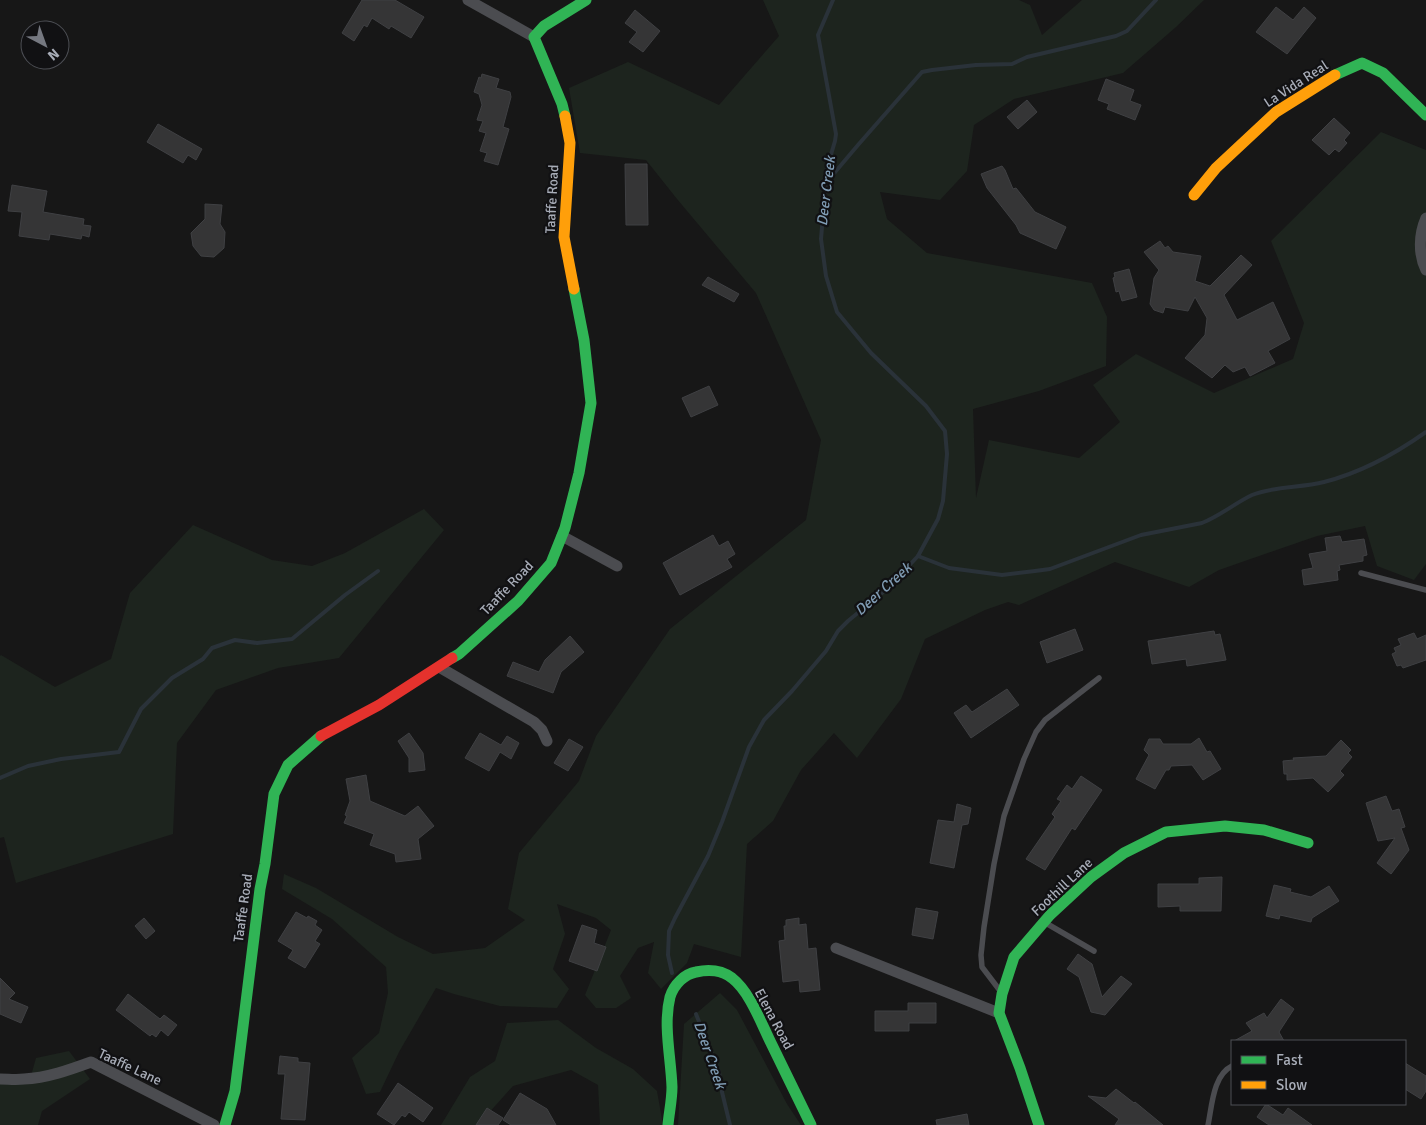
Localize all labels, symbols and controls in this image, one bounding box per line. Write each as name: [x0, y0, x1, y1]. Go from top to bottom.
north arrow: [20, 20, 70, 70]
text: N: [44, 45, 62, 64]
street label: La Vida Real: [1261, 57, 1331, 111]
water label: Deer Creek: [813, 154, 839, 227]
street label: Taaffe Road: [542, 164, 562, 234]
street label: Taaffe Road: [477, 557, 537, 619]
water label: Deer Creek: [851, 558, 916, 619]
street label: Foothill Lane: [1028, 854, 1096, 920]
street label: Taaffe Road: [230, 873, 256, 943]
street label: Elena Road: [751, 986, 797, 1052]
water label: Deer Creek: [690, 1019, 730, 1093]
legend: [1231, 1040, 1406, 1105]
street label: Taaffe Lane: [96, 1045, 164, 1089]
text: Fast: [1276, 1051, 1303, 1069]
text: Slow: [1276, 1076, 1307, 1094]

